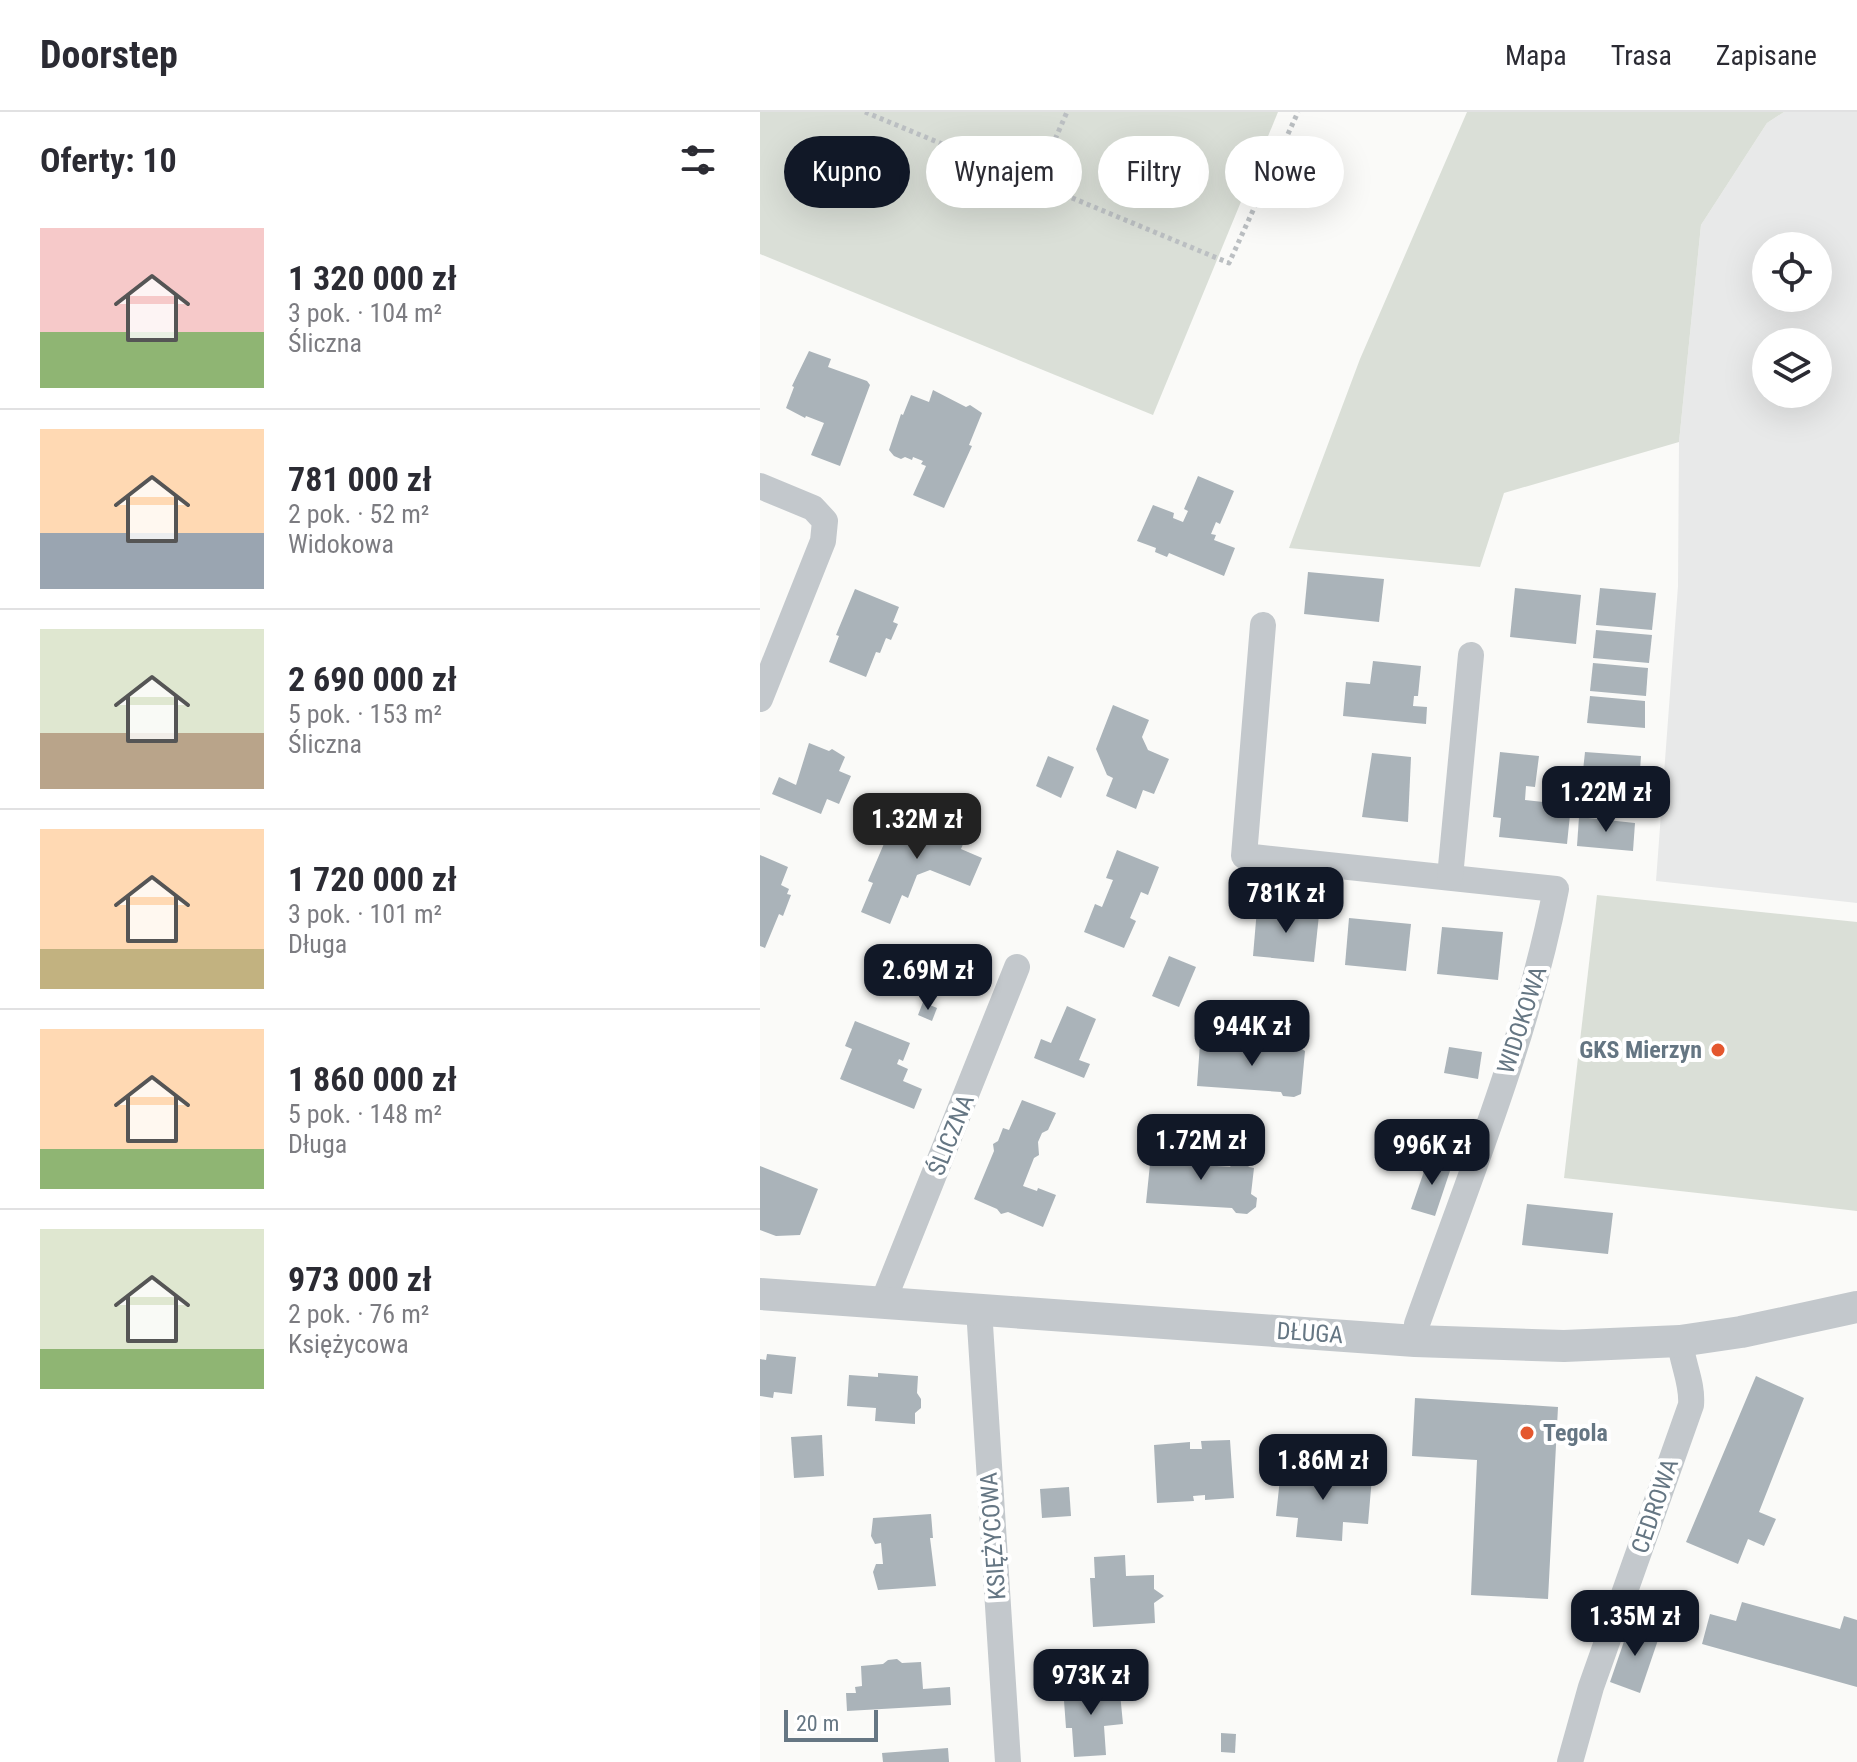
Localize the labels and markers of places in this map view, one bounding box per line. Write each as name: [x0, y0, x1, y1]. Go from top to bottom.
pin: 1.22M zł: [1523, 766, 1689, 834]
pin: 1.32M zł: [834, 793, 1000, 861]
pin: 781K zł: [1212, 867, 1360, 935]
pin: 2.69M zł: [845, 944, 1011, 1012]
pin: 944K zł: [1178, 1000, 1326, 1068]
place label: GKS Mierzyn: [1579, 1036, 1702, 1064]
marker: GKS Mierzyn: [1709, 1041, 1727, 1059]
pin: 1.72M zł: [1118, 1114, 1284, 1182]
pin: 996K zł: [1358, 1119, 1506, 1187]
place label: Tegola: [1543, 1419, 1608, 1447]
marker: Tegola: [1518, 1424, 1536, 1442]
pin: 1.86M zł: [1240, 1434, 1406, 1502]
pin: 1.35M zł: [1552, 1590, 1718, 1658]
pin: 973K zł: [1017, 1649, 1165, 1717]

